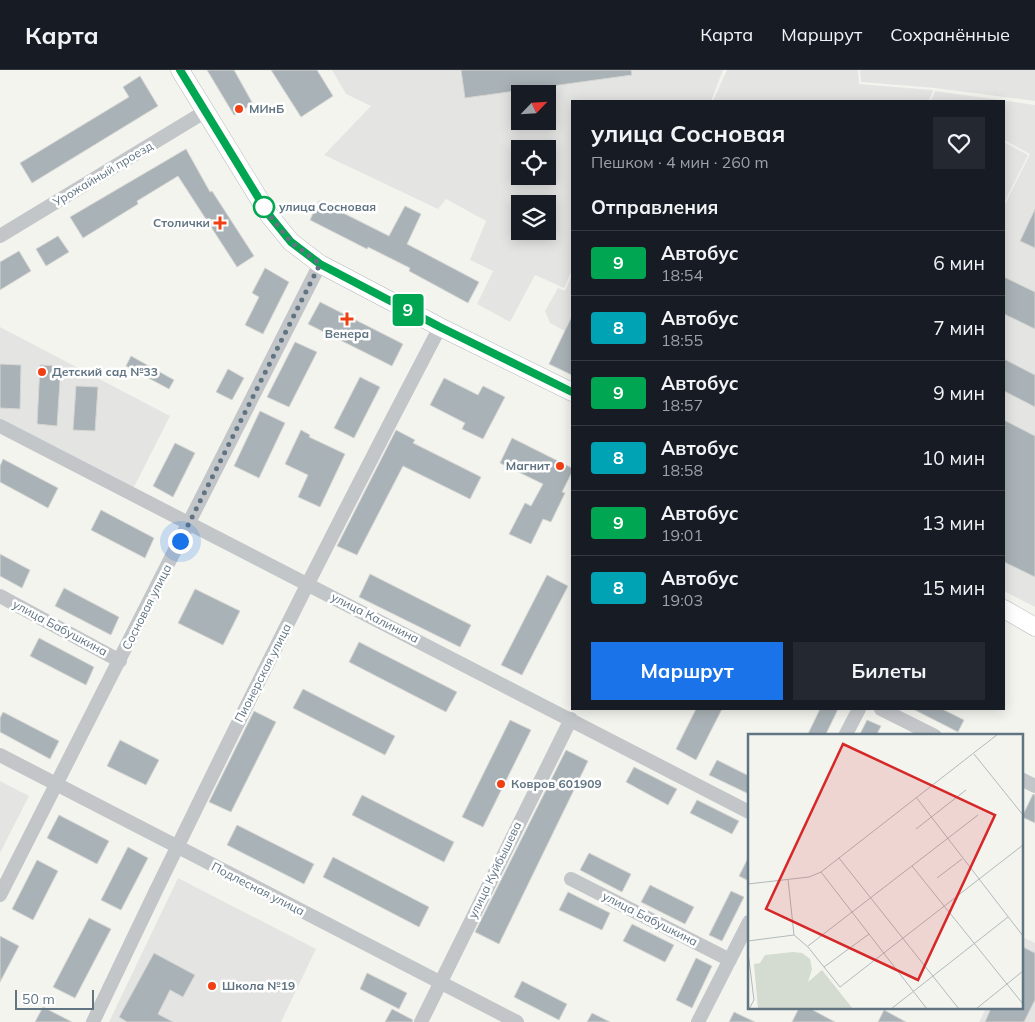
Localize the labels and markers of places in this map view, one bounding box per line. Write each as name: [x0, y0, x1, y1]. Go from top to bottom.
place label: МИнБ: [249, 101, 284, 116]
marker: МИнБ: [233, 103, 245, 115]
marker: улица Сосновая: [253, 196, 275, 218]
place label: улица Сосновая: [279, 199, 376, 214]
place label: Столички: [153, 215, 210, 230]
marker: Столички: [214, 217, 226, 229]
marker: Венера: [341, 313, 353, 325]
place label: Венера: [325, 326, 369, 341]
place label: Детский сад №33: [52, 364, 158, 379]
marker: Детский сад №33: [36, 366, 48, 378]
place label: Магнит: [506, 458, 550, 473]
marker: Магнит: [554, 460, 566, 472]
place label: Ковров 601909: [511, 776, 602, 791]
marker: Ковров 601909: [495, 778, 507, 790]
place label: Школа №19: [222, 978, 295, 993]
marker: Школа №19: [206, 980, 218, 992]

